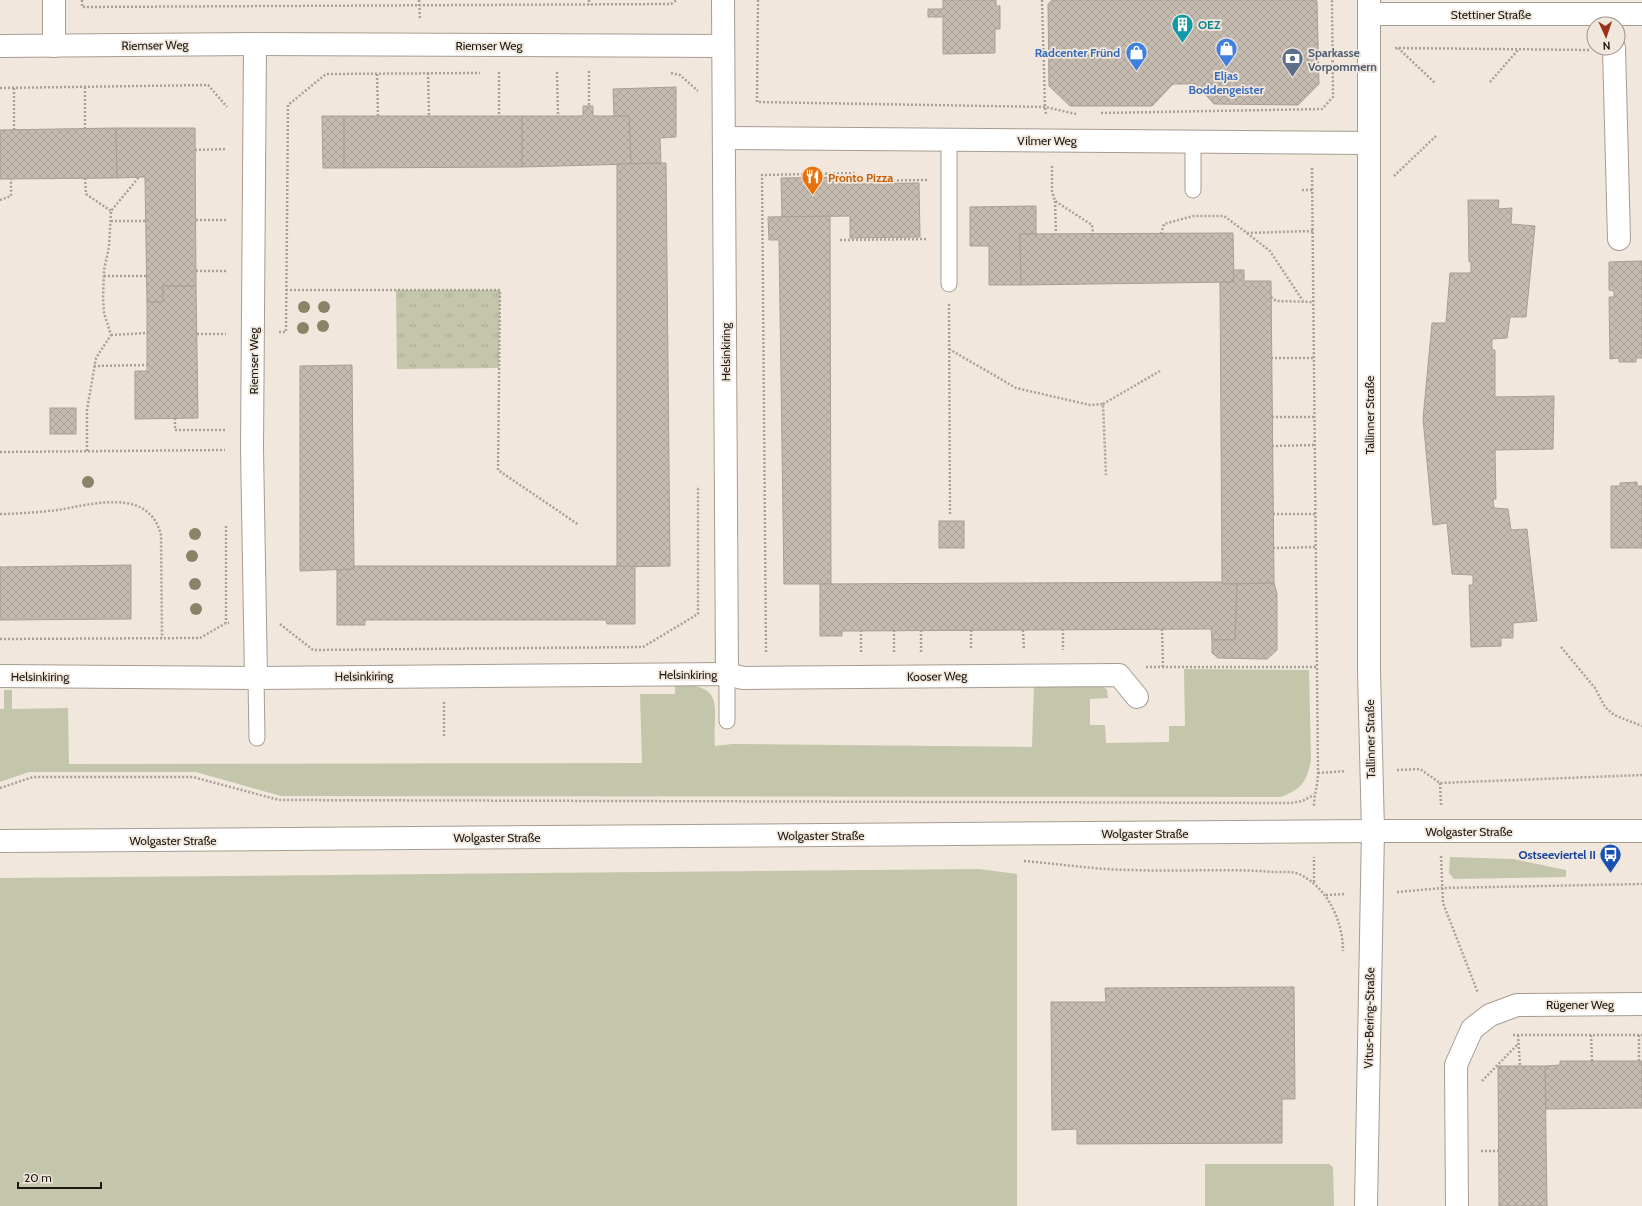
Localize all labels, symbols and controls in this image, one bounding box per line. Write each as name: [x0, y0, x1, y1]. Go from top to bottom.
street label: Stettiner Straße: [1451, 7, 1531, 22]
building icon: OEZ: [1170, 11, 1196, 44]
north arrow: [1586, 16, 1626, 56]
place label: OEZ: [1198, 17, 1221, 32]
shop icon: Eljas Boddengeister: [1213, 35, 1239, 68]
street label: Riemser Weg: [121, 37, 190, 53]
street label: Riemser Weg: [456, 38, 524, 53]
shop icon: Radcenter Fründ: [1123, 39, 1149, 72]
text: N: [1602, 39, 1611, 53]
place label: Radcenter Fründ: [1035, 45, 1120, 60]
place label: Sparkasse Vorpommern: [1308, 45, 1377, 74]
bank icon: Sparkasse Vorpommern: [1280, 46, 1306, 79]
place label: Eljas Boddengeister: [1188, 68, 1264, 97]
street label: Vilmer Weg: [1017, 133, 1078, 148]
restaurant icon: Pronto Pizza: [799, 164, 825, 197]
place label: Pronto Pizza: [828, 170, 893, 185]
street label: Helsinkiring: [718, 322, 733, 381]
street label: Riemser Weg: [246, 326, 261, 394]
street label: Tallinner Straße: [1362, 375, 1377, 455]
street label: Helsinkiring: [659, 667, 718, 682]
street label: Helsinkiring: [335, 668, 394, 684]
street label: Kooser Weg: [907, 668, 968, 684]
street label: Helsinkiring: [11, 669, 70, 684]
street label: Tallinner Straße: [1362, 699, 1378, 779]
street label: Wolgaster Straße: [1425, 824, 1513, 839]
street label: Wolgaster Straße: [1101, 826, 1189, 841]
street label: Wolgaster Straße: [777, 828, 865, 843]
street label: Wolgaster Straße: [453, 830, 541, 845]
street label: Wolgaster Straße: [129, 833, 217, 848]
bus stop icon: Ostseeviertel II: [1598, 841, 1624, 874]
place label: Ostseeviertel II: [1518, 847, 1596, 862]
street label: Vitus-Bering-Straße: [1361, 967, 1377, 1069]
street label: Rügener Weg: [1546, 997, 1615, 1012]
scale bar: [18, 1164, 101, 1190]
text: 20 m: [24, 1170, 52, 1185]

